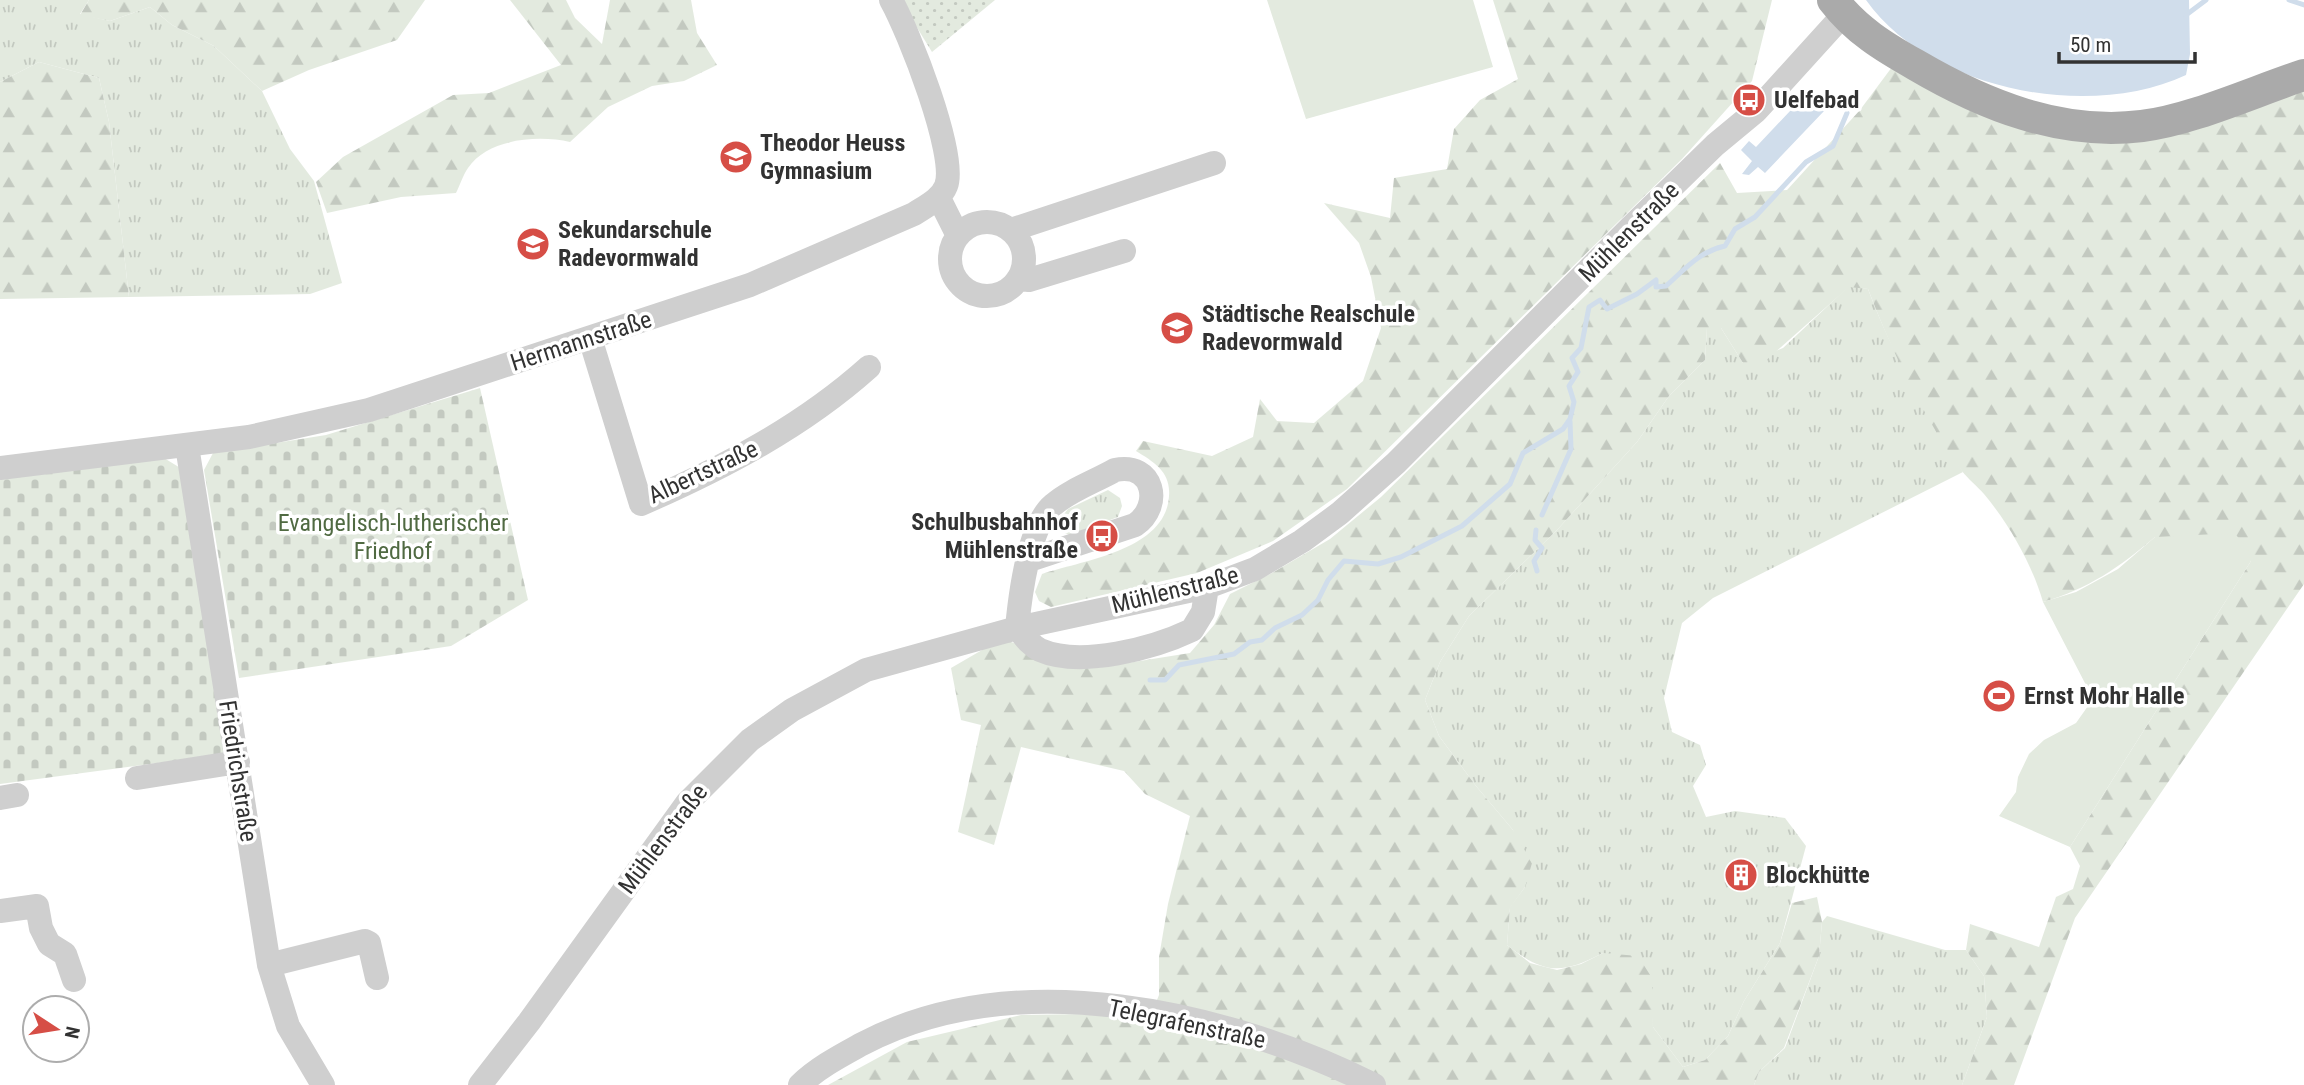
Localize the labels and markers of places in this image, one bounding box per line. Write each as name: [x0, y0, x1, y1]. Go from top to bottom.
bus stop icon: Uelfebad: [1730, 81, 1768, 119]
place label: Uelfebad: [1774, 86, 1859, 114]
place label: Theodor Heuss Gymnasium: [760, 129, 905, 185]
school or university icon: Theodor Heuss Gymnasium: [717, 138, 755, 176]
place label: Sekundarschule Radevormwald: [558, 216, 712, 272]
school or university icon: Sekundarschule Radevormwald: [514, 225, 552, 263]
place label: Städtische Realschule Radevormwald: [1202, 300, 1415, 356]
school or university icon: Städtische Realschule Radevormwald: [1158, 309, 1196, 347]
place label: Schulbusbahnhof Mühlenstraße: [911, 508, 1078, 564]
bus stop icon: Schulbusbahnhof Mühlenstraße: [1083, 517, 1121, 555]
sports icon: Ernst Mohr Halle: [1980, 677, 2018, 715]
place label: Ernst Mohr Halle: [2024, 682, 2184, 710]
building icon: Blockhütte: [1722, 856, 1760, 894]
place label: Blockhütte: [1766, 861, 1870, 889]

